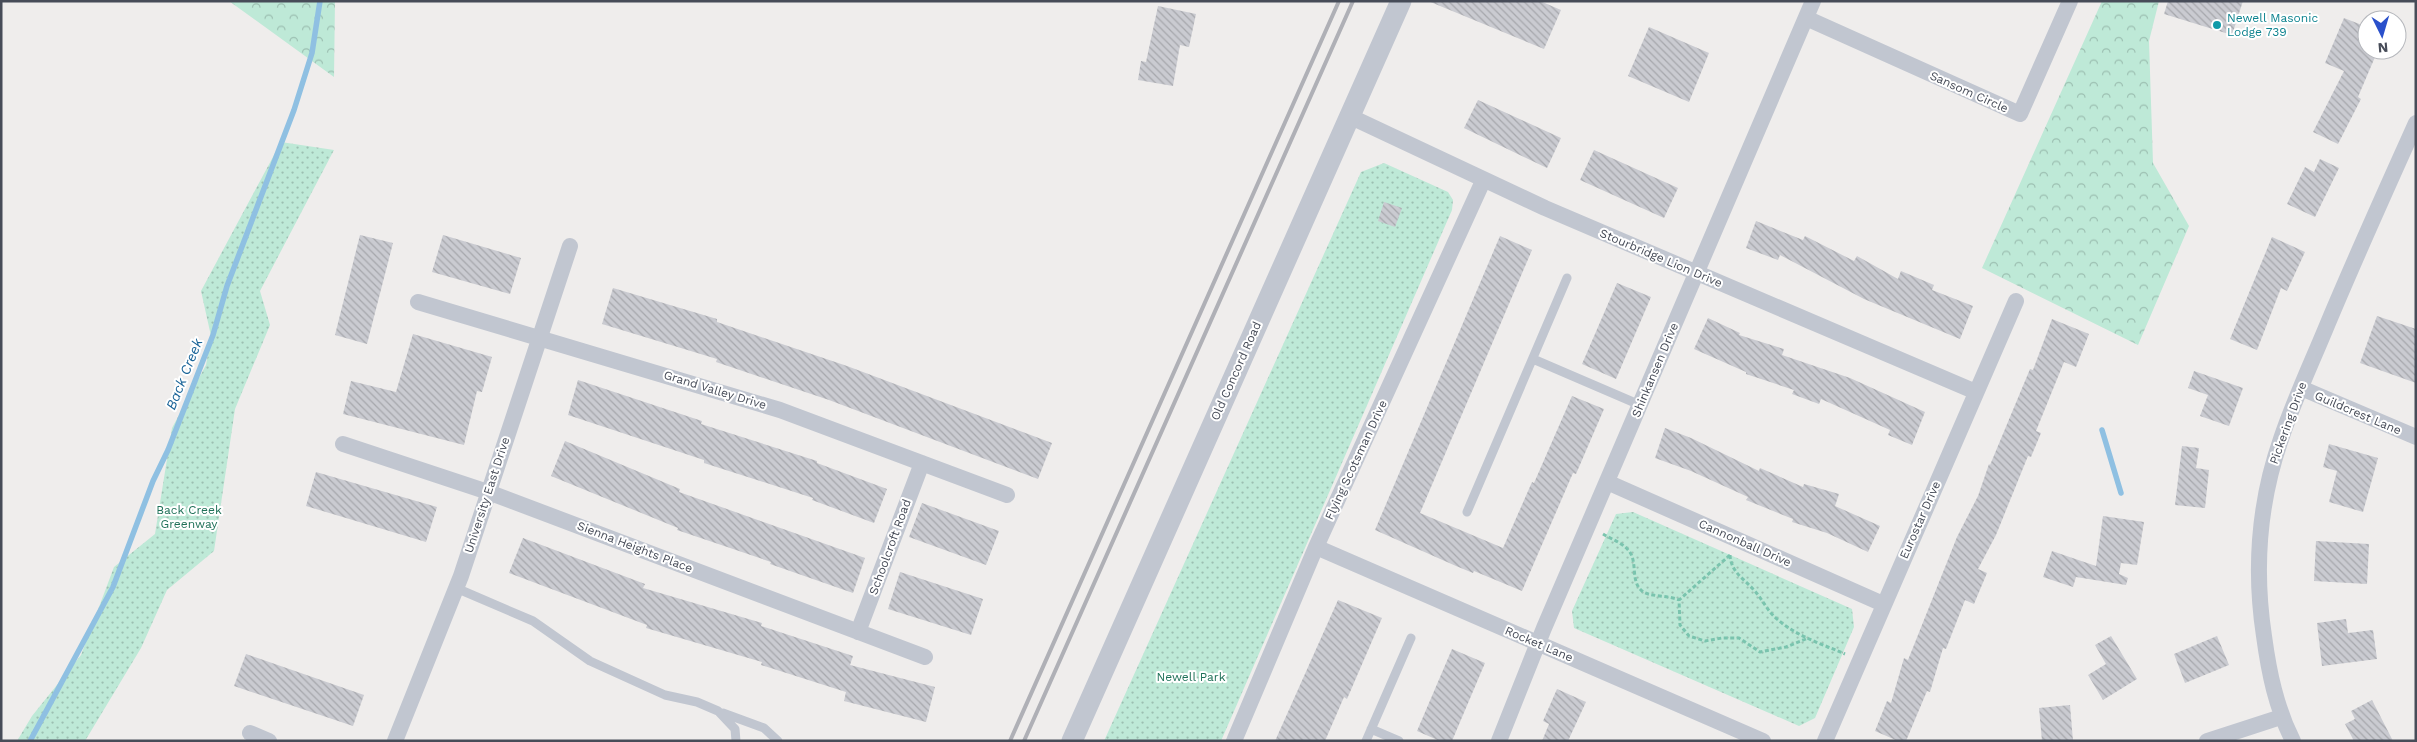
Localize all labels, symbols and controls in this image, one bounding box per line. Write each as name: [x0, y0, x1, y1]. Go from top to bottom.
north arrow: [2357, 10, 2407, 60]
place label: Newell Masonic Lodge 739: [2227, 11, 2318, 39]
marker: Newell Masonic Lodge 739: [2211, 19, 2223, 31]
text: N: [2377, 40, 2389, 56]
street label: Sansom Circle: [1928, 68, 2010, 116]
street label: Stourbridge Lion Drive: [1598, 226, 1724, 290]
street label: Old Concord Road: [1208, 319, 1264, 423]
street label: Shinkansen Drive: [1629, 321, 1681, 419]
water label: Back Creek: [162, 336, 206, 412]
street label: Grand Valley Drive: [662, 368, 768, 412]
street label: Pickering Drive: [2267, 380, 2309, 466]
street label: Guildcrest Lane: [2313, 388, 2403, 438]
street label: Flying Scotsman Drive: [1322, 398, 1390, 522]
street label: University East Drive: [462, 435, 512, 555]
street label: Eurostar Drive: [1897, 479, 1943, 561]
street label: Schoolcroft Road: [866, 497, 914, 597]
park label: Back Creek Greenway: [156, 503, 222, 531]
street label: Cannonball Drive: [1697, 516, 1793, 570]
street label: Sienna Heights Place: [575, 518, 695, 576]
street label: Rocket Lane: [1503, 623, 1575, 665]
park label: Newell Park: [1156, 670, 1226, 684]

